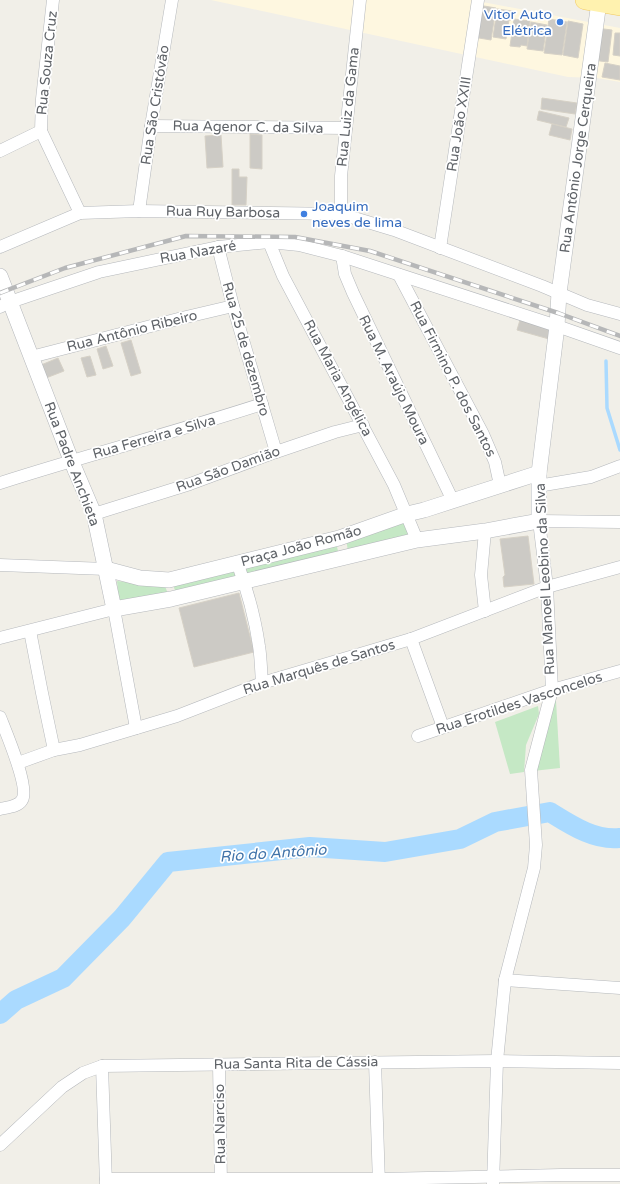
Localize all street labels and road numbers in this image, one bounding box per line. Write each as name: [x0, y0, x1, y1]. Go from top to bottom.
street label: Rua Souza Cruz: [33, 10, 61, 116]
street label: Rua São Cristóvão: [137, 44, 173, 166]
street label: Rua Luiz da Gama: [333, 46, 363, 168]
street label: Rua Antônio Jorge Cerqueira: [556, 62, 600, 254]
street label: Rua João XXIII: [443, 75, 475, 173]
street label: Rua Agenor C. da Silva: [172, 117, 324, 137]
street label: Rua Ruy Barbosa: [166, 203, 280, 221]
street label: Rua Nazaré: [159, 237, 237, 267]
street label: Rua 25 de dezembro: [219, 280, 273, 418]
street label: Rua Firmino P. dos Santos: [406, 298, 500, 460]
street label: Rua Antônio Ribeiro: [65, 307, 199, 355]
street label: Rua M. Araújo Moura: [355, 312, 433, 448]
street label: Rua Maria Angélica: [300, 317, 376, 439]
street label: Rua Padre Anchieta: [40, 399, 104, 529]
street label: Rua Ferreira e Silva: [91, 411, 217, 463]
street label: Rua São Damião: [174, 442, 282, 496]
street label: Rua Manoel Leobino da Silva: [531, 483, 559, 675]
street label: Praça João Romão: [239, 522, 363, 570]
street label: Rua Marquês de Santos: [241, 636, 397, 698]
street label: Rua Erotildes Vasconcelos: [434, 668, 605, 738]
street label: Rua Santa Rita de Cássia: [213, 1053, 379, 1073]
street label: Rua Narciso: [211, 1084, 229, 1164]

